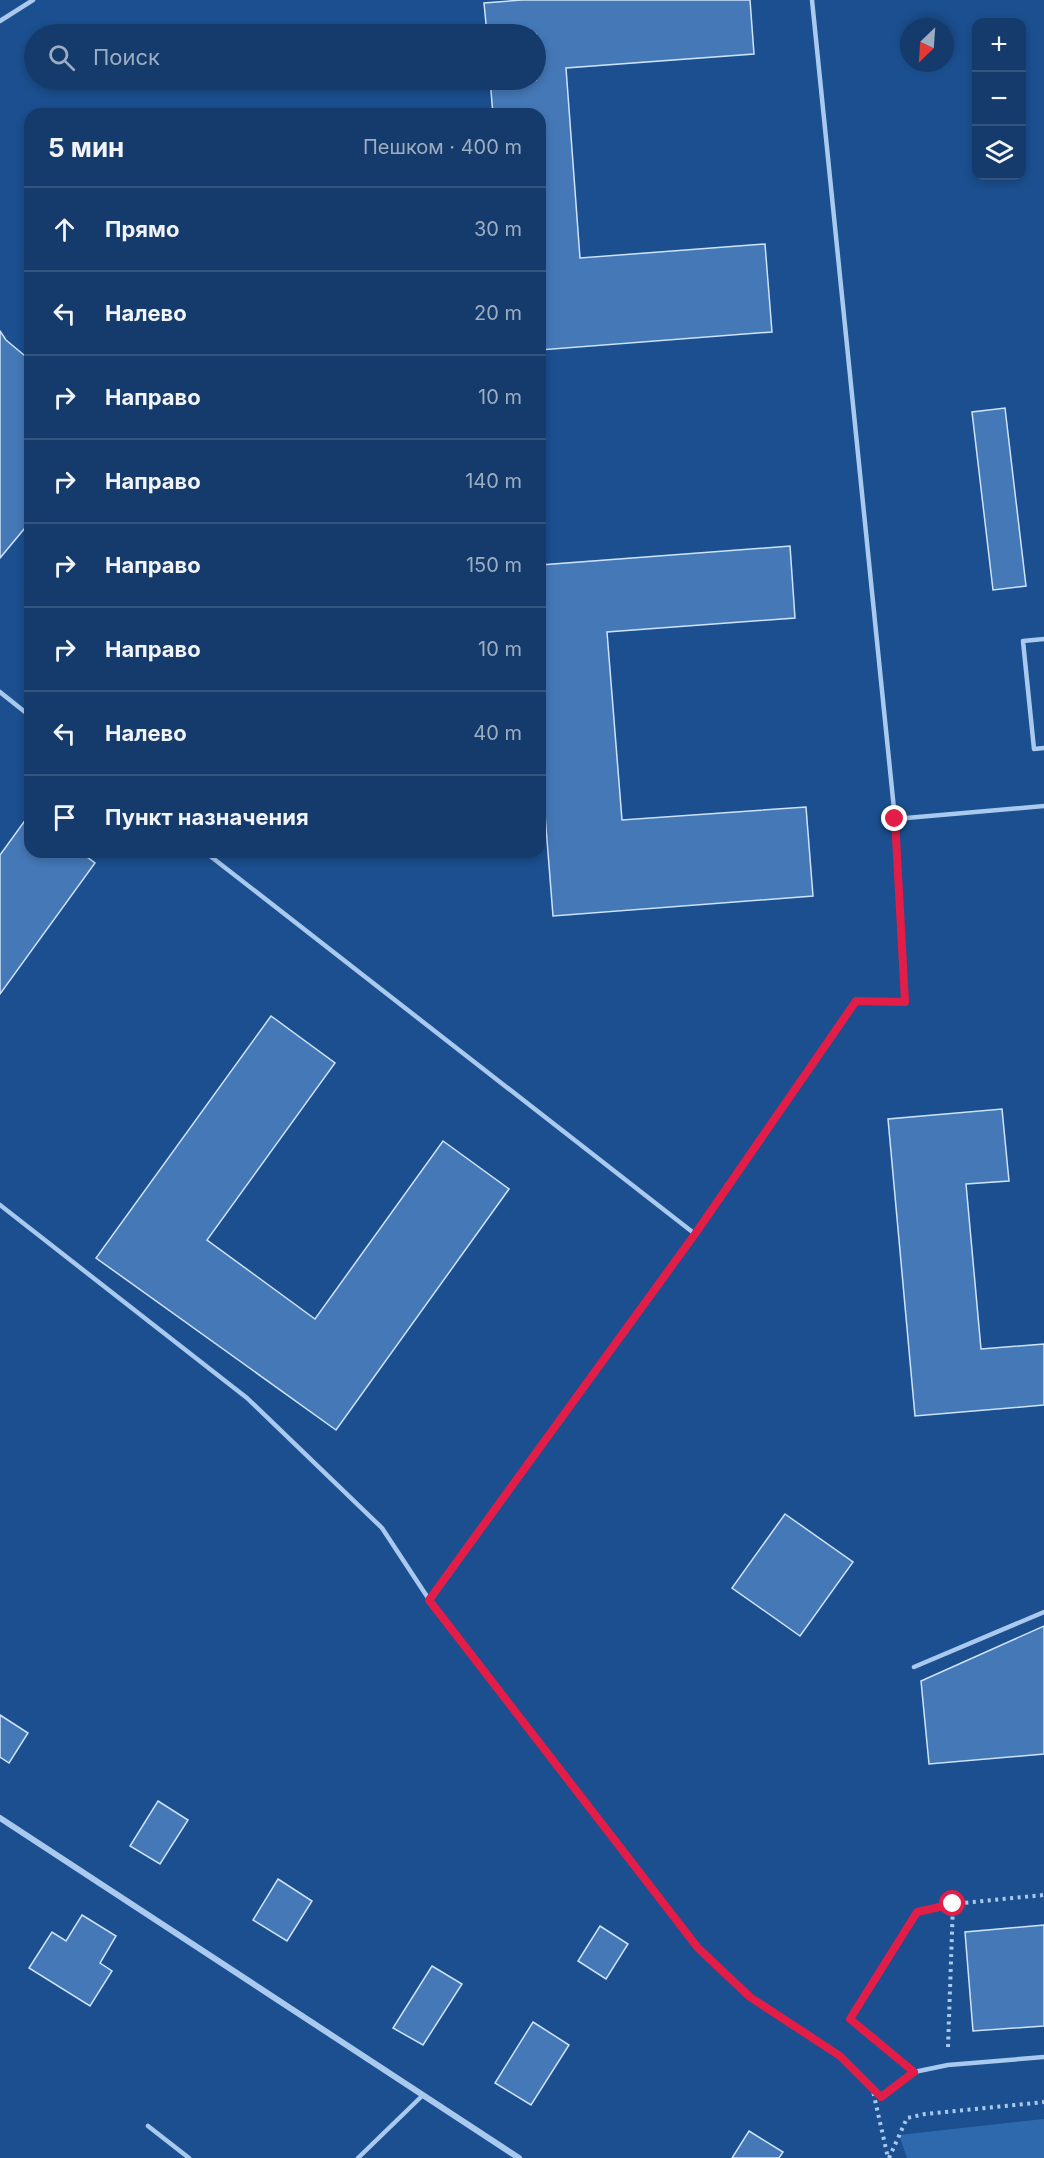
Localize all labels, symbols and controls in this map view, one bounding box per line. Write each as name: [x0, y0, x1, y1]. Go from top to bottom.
north arrow: [900, 18, 954, 72]
map controls: [972, 18, 1026, 180]
button: +: [972, 18, 1026, 72]
search box: [24, 24, 546, 90]
icon: search: [45, 41, 78, 74]
text: Поиск: [93, 44, 160, 70]
button: −: [972, 72, 1026, 126]
button: layers: [972, 126, 1026, 180]
text: 5 мин: [48, 132, 124, 163]
text: Пешком · 400 m: [363, 135, 522, 159]
icon: ahead: [48, 213, 81, 246]
text: Прямо: [105, 216, 179, 242]
text: 30 m: [474, 217, 522, 241]
icon: left: [48, 297, 81, 330]
text: Налево: [105, 300, 187, 326]
text: 20 m: [474, 301, 522, 325]
icon: right: [48, 381, 81, 414]
text: Направо: [105, 384, 201, 410]
text: 10 m: [478, 385, 522, 409]
icon: right: [48, 465, 81, 498]
text: Направо: [105, 468, 201, 494]
text: 140 m: [465, 469, 522, 493]
icon: right: [48, 549, 81, 582]
text: Направо: [105, 552, 201, 578]
text: 150 m: [466, 553, 522, 577]
icon: right: [48, 633, 81, 666]
text: Направо: [105, 636, 201, 662]
text: 10 m: [478, 637, 522, 661]
icon: left: [48, 717, 81, 750]
text: Налево: [105, 720, 187, 746]
text: 40 m: [473, 721, 522, 745]
icon: arrive: [48, 801, 81, 834]
text: Пункт назначения: [105, 804, 309, 830]
route end: [881, 805, 907, 831]
route start: [939, 1890, 965, 1916]

